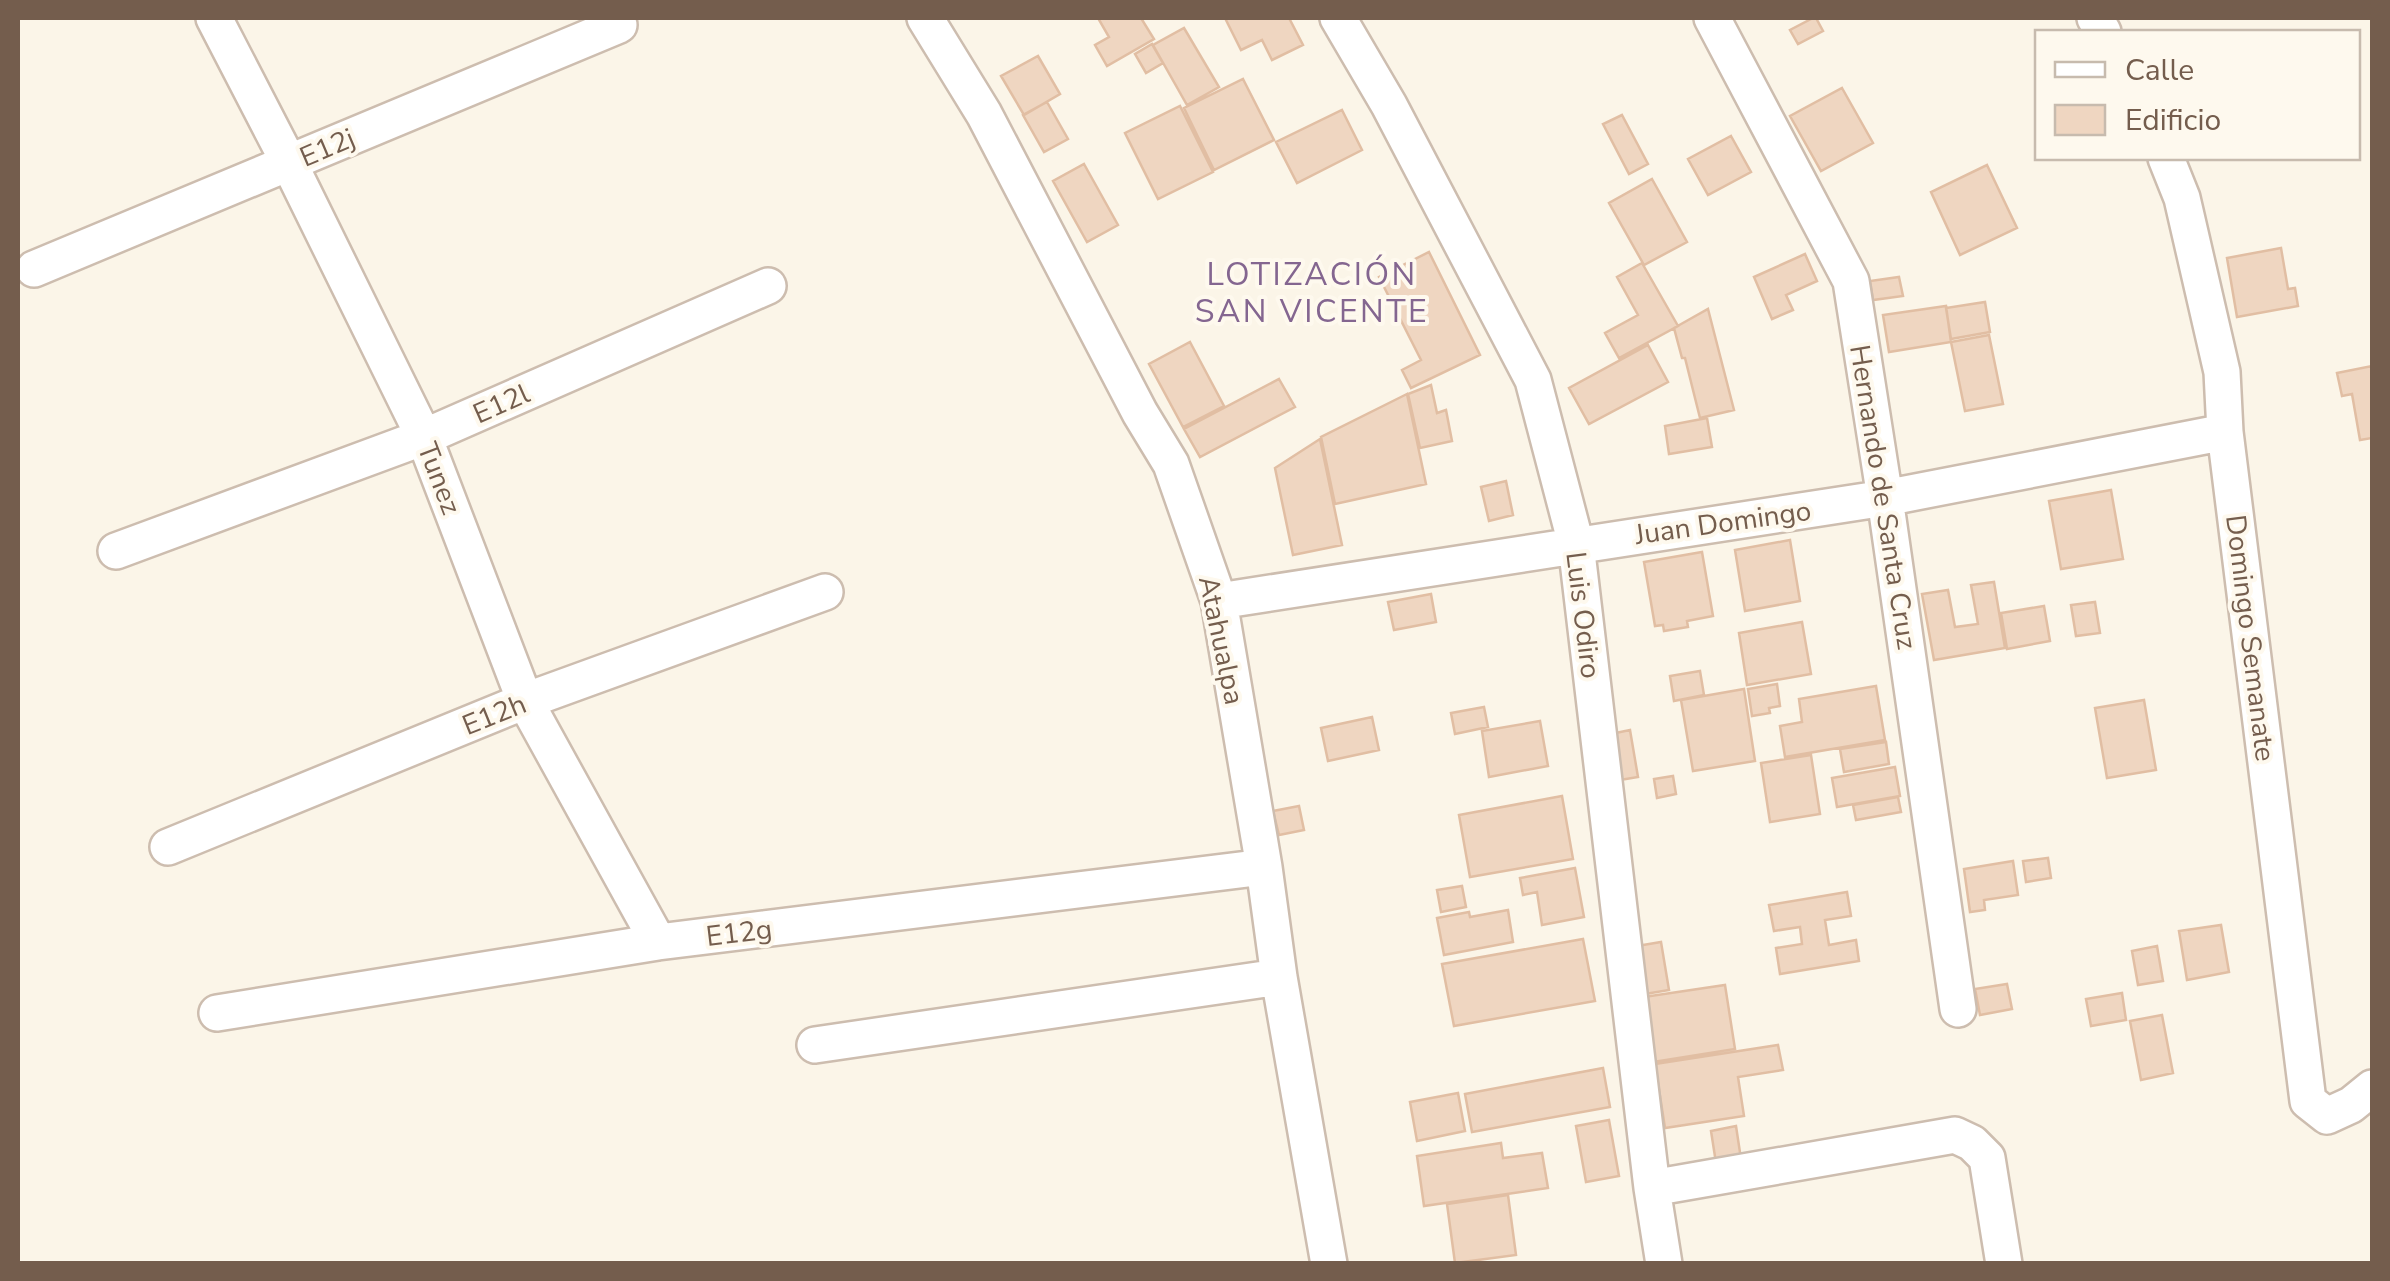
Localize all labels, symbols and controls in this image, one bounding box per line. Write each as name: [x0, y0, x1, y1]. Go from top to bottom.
legend: [2035, 30, 2360, 160]
text: Calle: [2125, 50, 2194, 91]
text: Edificio: [2125, 100, 2221, 141]
street label: E12j: [294, 119, 361, 176]
district label: LOTIZACIÓN SAN VICENTE: [1195, 253, 1429, 333]
street label: Hernando de Santa Cruz: [1840, 342, 1926, 652]
street label: E12l: [467, 374, 536, 433]
street label: Tunez: [408, 437, 470, 520]
street label: Juan Domingo: [1632, 492, 1814, 554]
street label: Domingo Semanate: [2216, 513, 2284, 764]
street label: Luis Odiro: [1556, 550, 1610, 681]
street label: Atahualpa: [1189, 572, 1253, 708]
street label: E12h: [457, 685, 532, 745]
street label: E12g: [704, 910, 774, 956]

